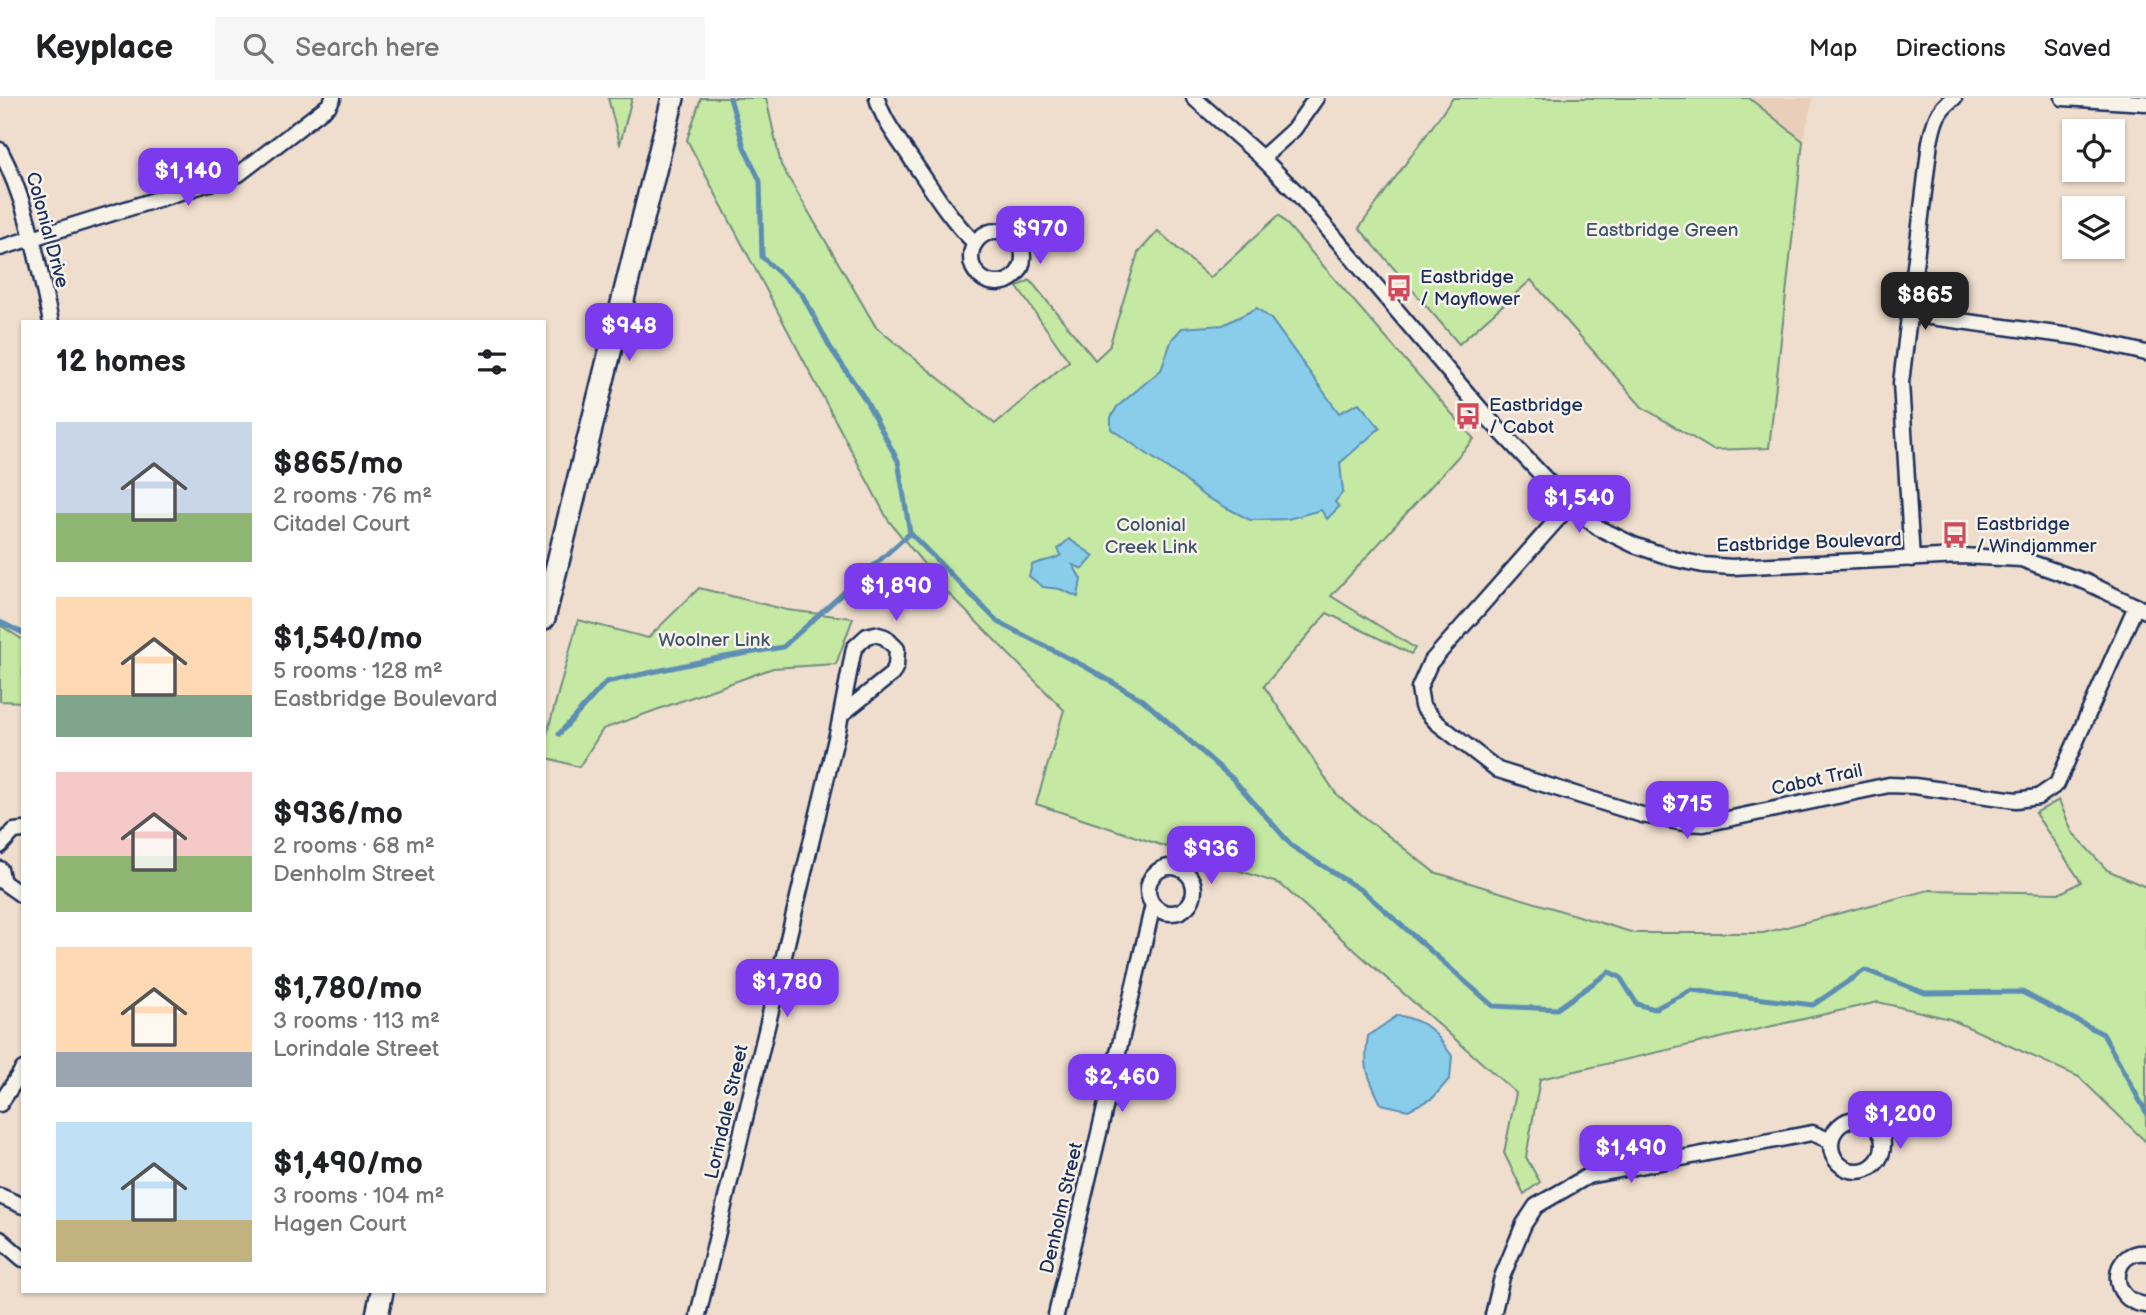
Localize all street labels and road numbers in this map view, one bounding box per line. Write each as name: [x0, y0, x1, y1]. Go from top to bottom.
street label: Colonial Drive: [20, 169, 74, 291]
street label: Eastbridge Boulevard: [1716, 528, 1902, 558]
street label: Cabot Trail: [1769, 759, 1865, 801]
street label: Lorindale Street: [700, 1042, 754, 1181]
street label: Denholm Street: [1036, 1140, 1088, 1276]

